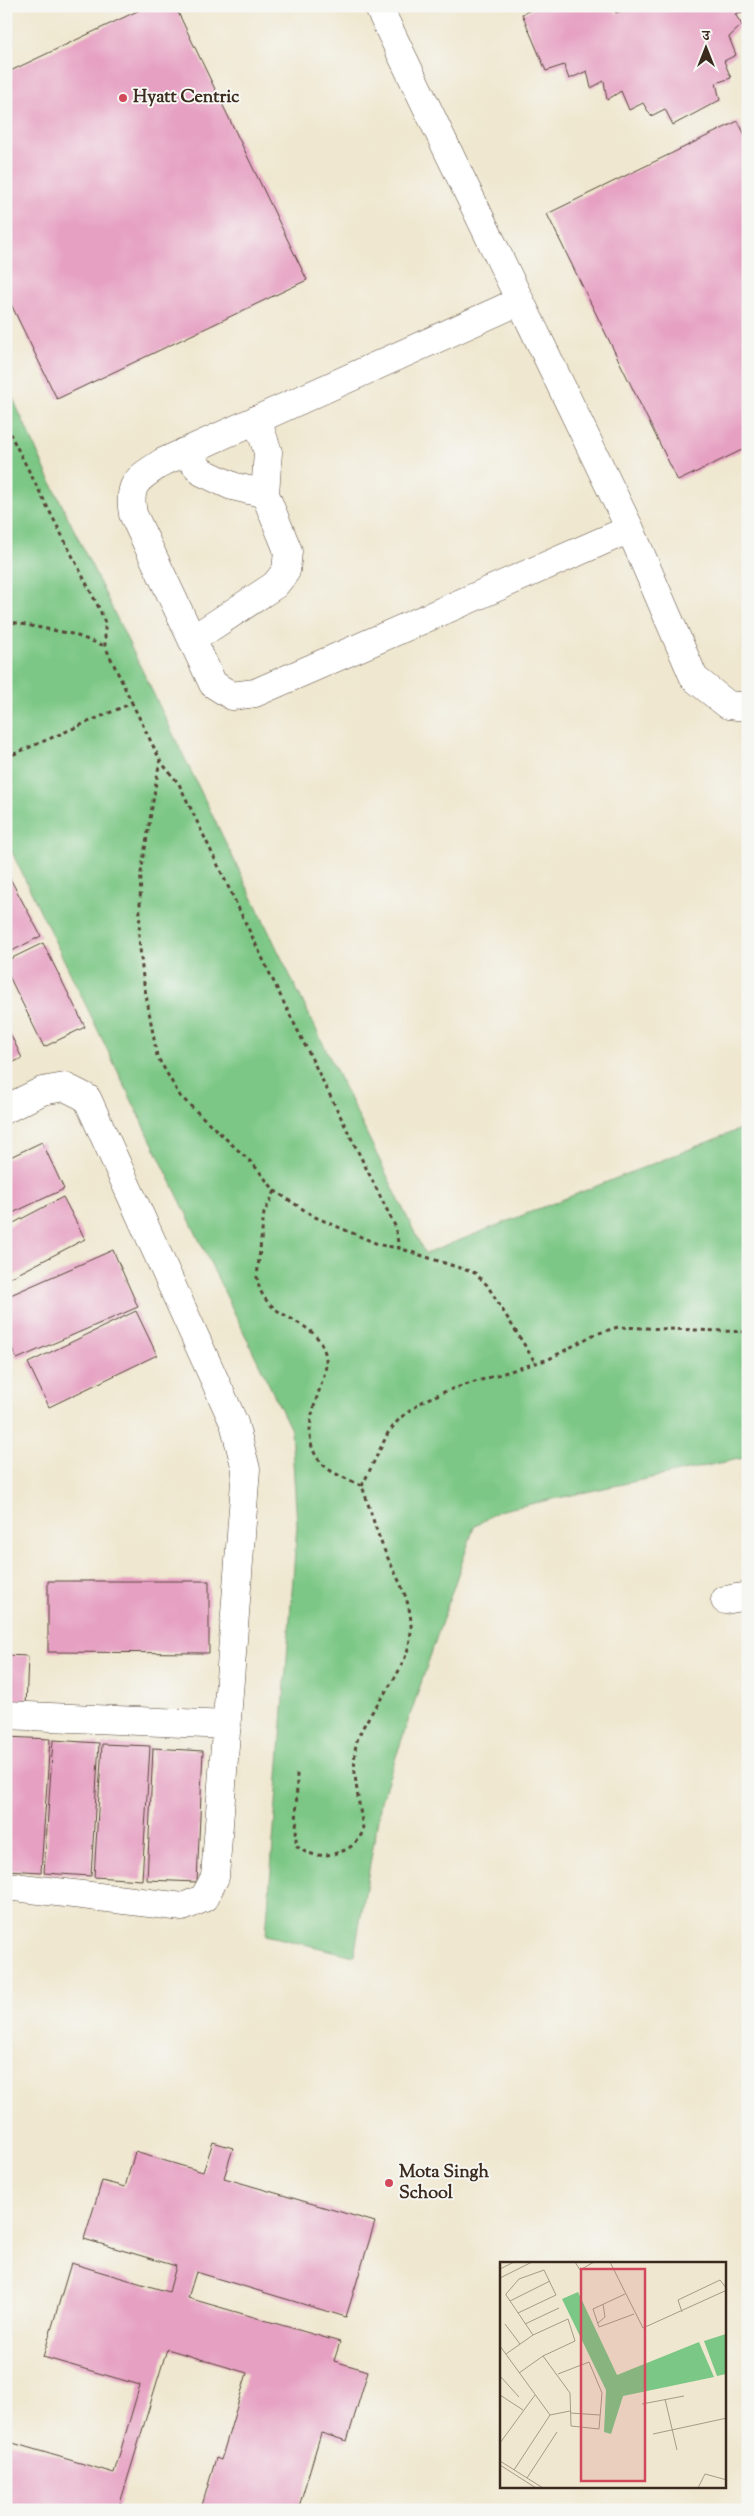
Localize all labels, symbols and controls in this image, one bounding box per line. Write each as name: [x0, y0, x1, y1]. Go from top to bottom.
north arrow: [682, 22, 732, 72]
text: उ: [701, 27, 710, 47]
place label: Hyatt Centric: [133, 85, 240, 111]
marker: Hyatt Centric: [117, 92, 129, 104]
place label: Mota Singh School: [399, 2160, 489, 2207]
marker: Mota Singh School: [383, 2177, 395, 2189]
inset map: [500, 2262, 726, 2488]

